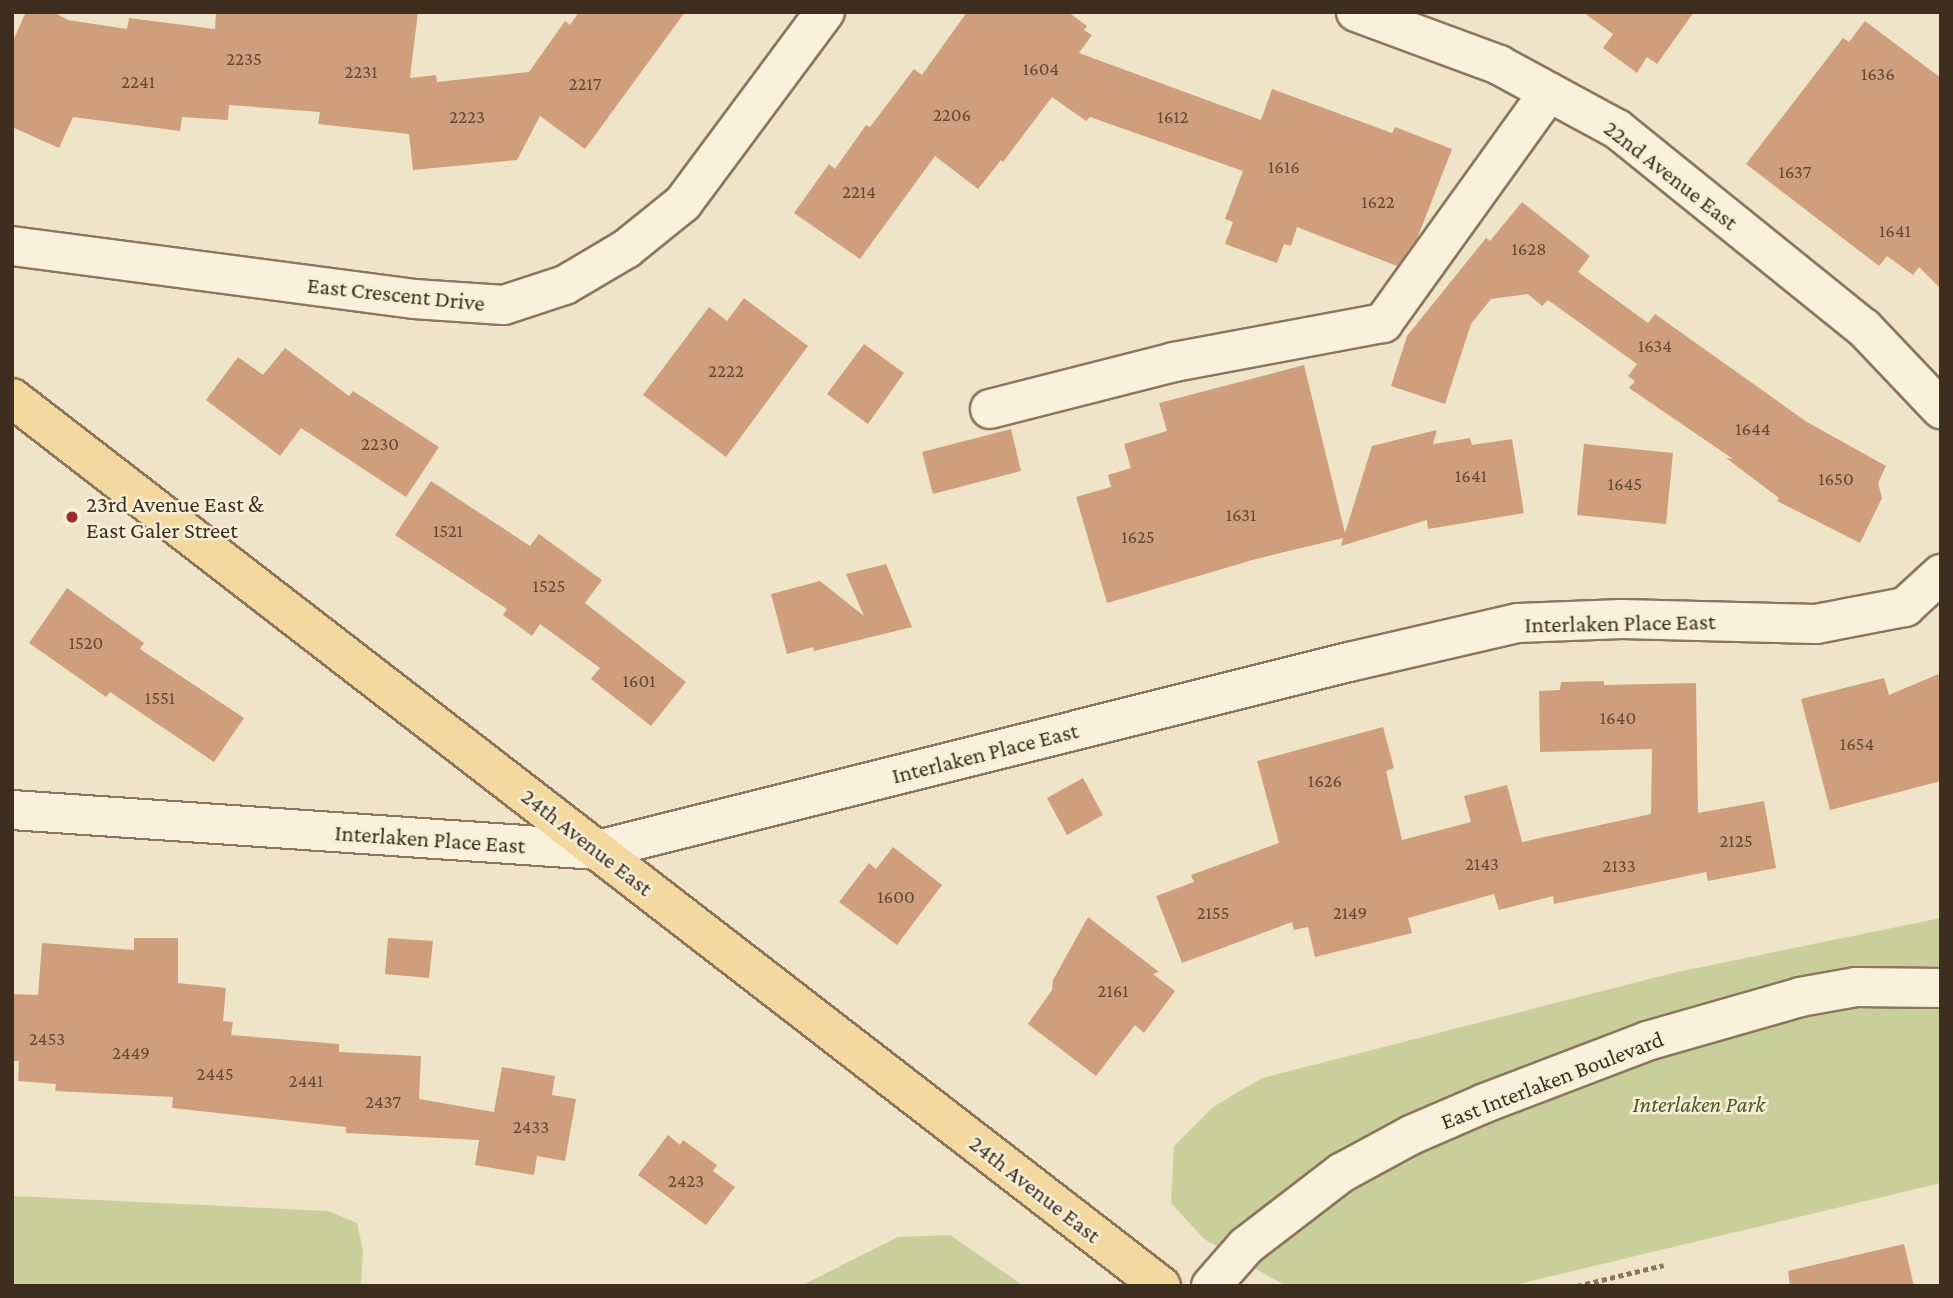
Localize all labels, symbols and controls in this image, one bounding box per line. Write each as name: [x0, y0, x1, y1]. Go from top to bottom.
house number: 2235: [226, 48, 262, 70]
house number: 1604: [1023, 58, 1059, 80]
house number: 2231: [344, 61, 378, 83]
house number: 1636: [1861, 63, 1895, 85]
house number: 2241: [121, 71, 155, 93]
house number: 2217: [568, 73, 602, 95]
house number: 2206: [933, 104, 971, 126]
house number: 2223: [449, 106, 485, 128]
house number: 1612: [1157, 106, 1189, 128]
street label: 22nd Avenue East: [1599, 114, 1743, 236]
house number: 1616: [1268, 156, 1300, 178]
house number: 1637: [1779, 161, 1811, 183]
house number: 2214: [842, 181, 876, 203]
house number: 1622: [1361, 191, 1395, 213]
house number: 1641: [1879, 220, 1911, 242]
house number: 1628: [1512, 238, 1546, 260]
street label: East Crescent Drive: [306, 271, 486, 317]
house number: 1634: [1638, 335, 1672, 357]
house number: 2222: [708, 360, 744, 382]
house number: 1644: [1735, 418, 1771, 440]
house number: 2230: [361, 433, 399, 455]
house number: 1641: [1455, 465, 1487, 487]
house number: 1650: [1818, 468, 1854, 490]
house number: 1645: [1608, 473, 1642, 495]
place label: 23rd Avenue East & East Galer Street: [86, 490, 264, 544]
house number: 1631: [1226, 504, 1256, 526]
marker: 23rd Avenue East & East Galer Street: [64, 509, 80, 525]
house number: 1521: [433, 520, 463, 542]
house number: 1625: [1121, 526, 1155, 548]
house number: 1525: [533, 575, 565, 597]
street label: Interlaken Place East: [1524, 608, 1716, 638]
house number: 1520: [69, 632, 103, 654]
house number: 1601: [622, 670, 656, 692]
house number: 1551: [145, 687, 175, 709]
house number: 1640: [1600, 707, 1636, 729]
street label: Interlaken Place East: [889, 716, 1081, 790]
house number: 1654: [1840, 733, 1874, 755]
house number: 1626: [1308, 770, 1342, 792]
street label: 24th Avenue East: [516, 782, 658, 902]
street label: Interlaken Place East: [334, 819, 526, 859]
house number: 2125: [1719, 830, 1753, 852]
house number: 2143: [1465, 853, 1499, 875]
house number: 2133: [1602, 855, 1636, 877]
house number: 1600: [877, 886, 915, 908]
house number: 2155: [1196, 902, 1230, 924]
house number: 2149: [1333, 902, 1367, 924]
house number: 2161: [1097, 980, 1129, 1002]
street label: East Interlaken Boulevard: [1437, 1025, 1667, 1135]
house number: 2453: [29, 1028, 65, 1050]
house number: 2449: [112, 1042, 150, 1064]
house number: 2445: [196, 1063, 234, 1085]
house number: 2441: [289, 1070, 323, 1092]
park label: Interlaken Park: [1633, 1090, 1765, 1118]
house number: 2437: [365, 1091, 401, 1113]
house number: 2433: [513, 1116, 549, 1138]
street label: 24th Avenue East: [964, 1129, 1106, 1249]
house number: 2423: [668, 1170, 704, 1192]

